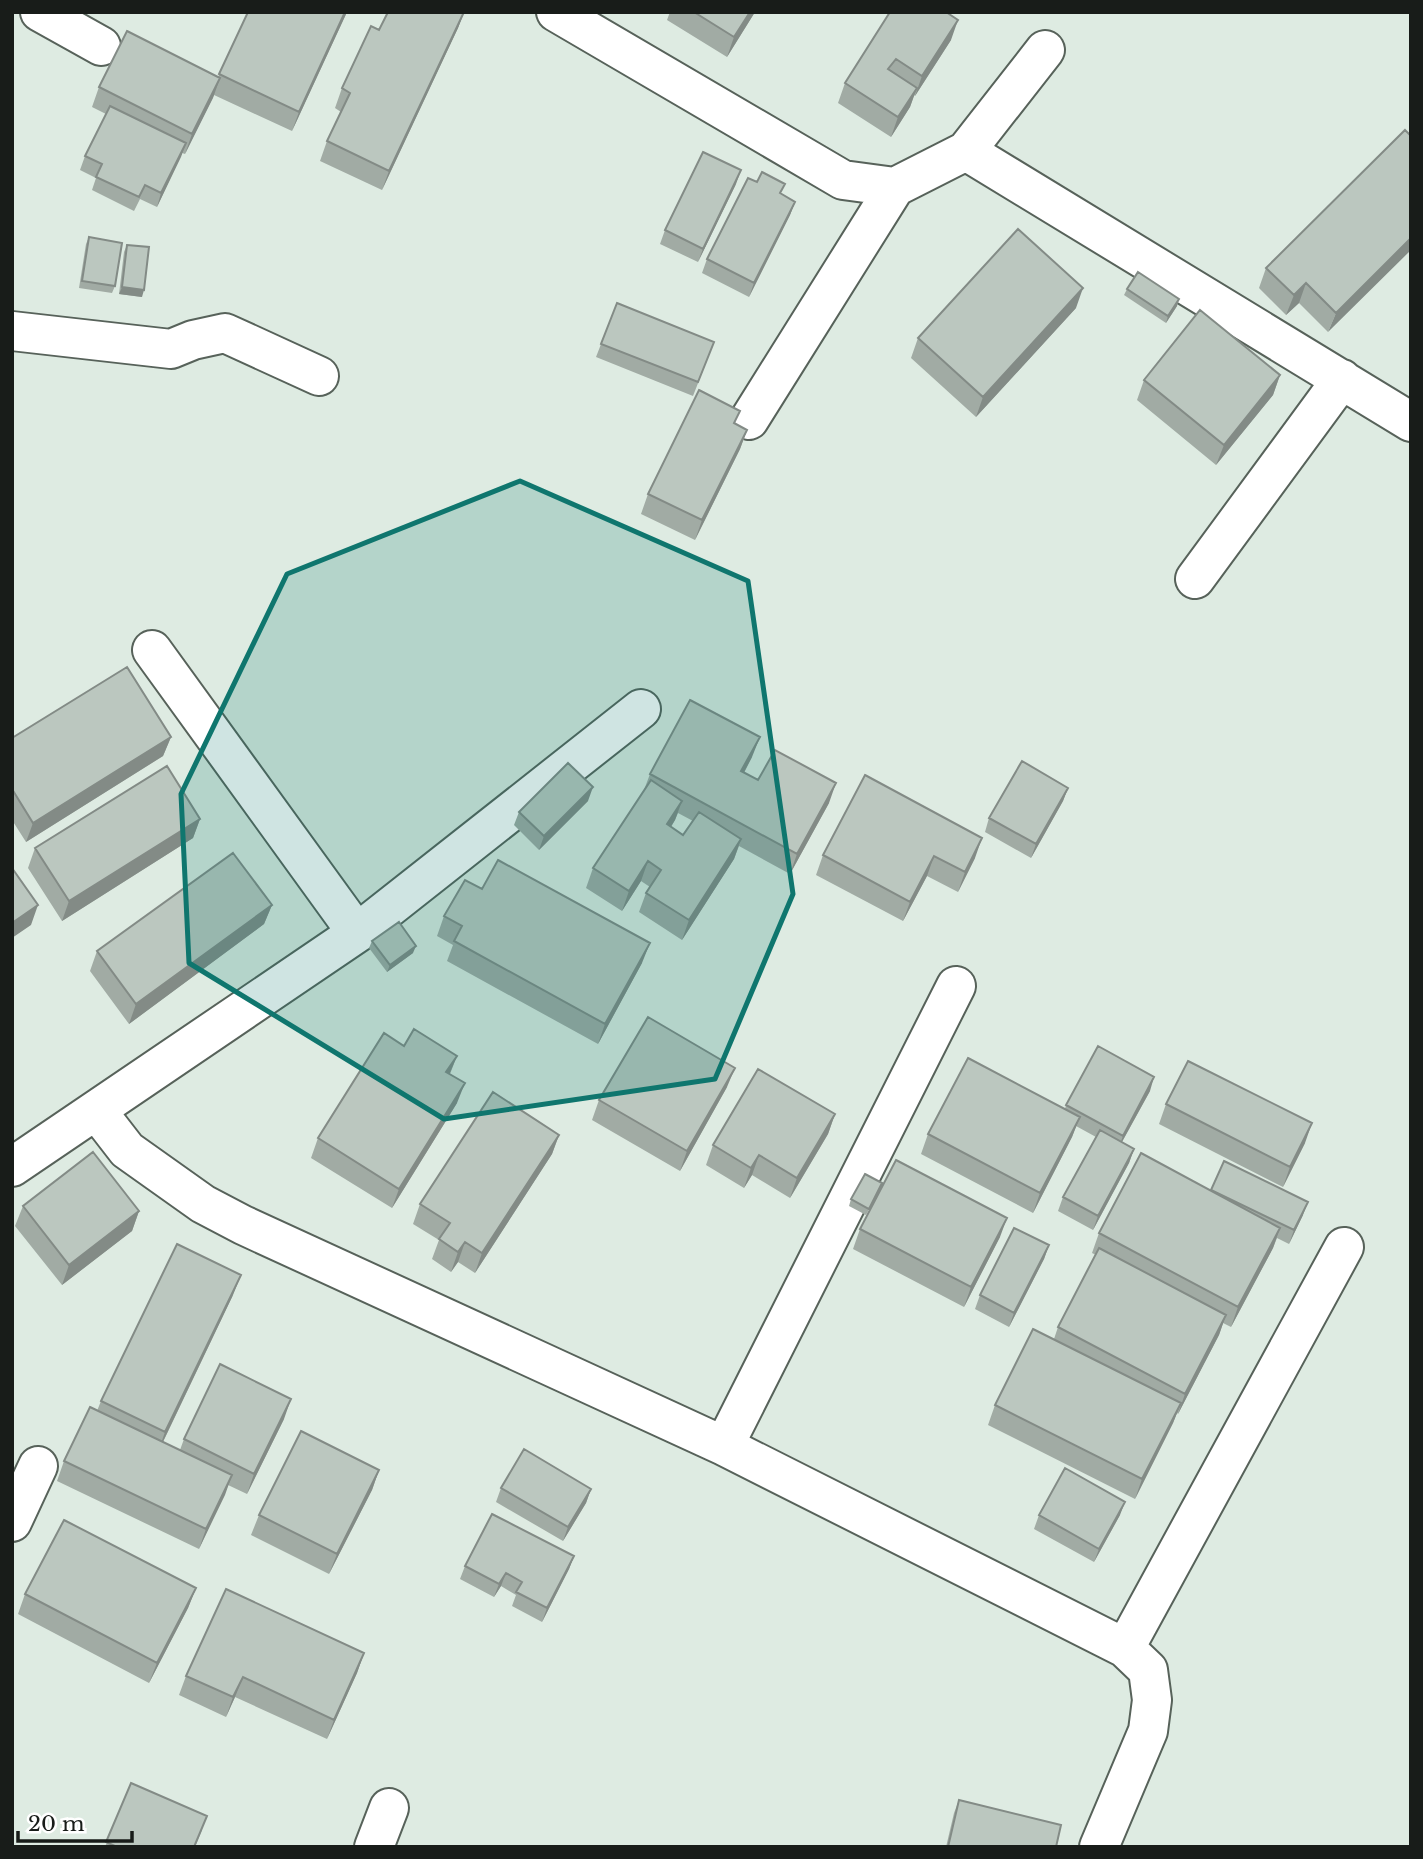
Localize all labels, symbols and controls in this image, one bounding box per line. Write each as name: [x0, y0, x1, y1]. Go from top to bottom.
scale bar: [18, 1800, 131, 1844]
text: 20 m: [28, 1811, 85, 1837]

